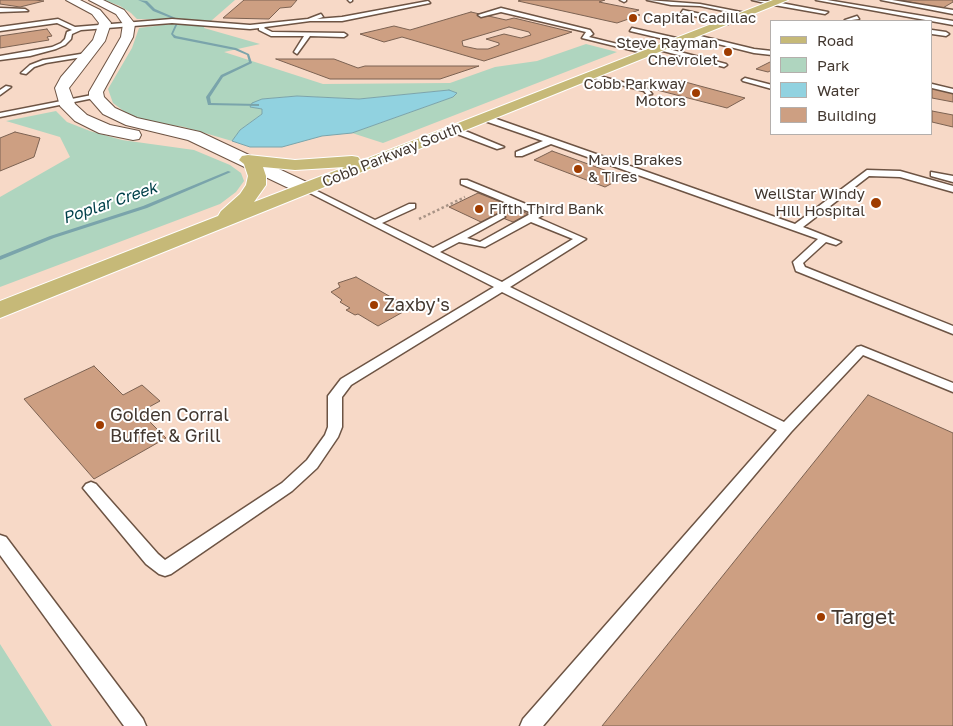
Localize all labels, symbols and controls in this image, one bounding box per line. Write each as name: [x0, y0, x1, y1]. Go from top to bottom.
place label: Capital Cadillac: [643, 9, 756, 27]
marker: Capital Cadillac: [627, 12, 639, 24]
legend: [770, 20, 933, 135]
text: Road: [817, 31, 854, 49]
place label: Steve Rayman Chevrolet: [616, 34, 718, 69]
marker: Steve Rayman Chevrolet: [722, 46, 734, 58]
text: Park: [817, 56, 849, 74]
place label: Cobb Parkway Motors: [584, 75, 686, 110]
text: Water: [817, 81, 860, 99]
marker: Cobb Parkway Motors: [690, 87, 702, 99]
text: Building: [817, 106, 877, 124]
street label: Cobb Parkway South: [320, 119, 464, 191]
place label: Mavis Brakes & Tires: [588, 151, 682, 186]
marker: Mavis Brakes & Tires: [572, 163, 584, 175]
water label: Poplar Creek: [60, 178, 160, 228]
place label: WellStar Windy Hill Hospital: [754, 185, 865, 220]
marker: WellStar Windy Hill Hospital: [869, 196, 883, 210]
place label: Fifth Third Bank: [489, 200, 604, 218]
marker: Fifth Third Bank: [473, 203, 485, 215]
place label: Zaxby's: [384, 294, 450, 316]
marker: Zaxby's: [368, 299, 380, 311]
place label: Golden Corral Buffet & Grill: [110, 404, 229, 446]
marker: Golden Corral Buffet & Grill: [94, 419, 106, 431]
place label: Target: [831, 604, 895, 630]
marker: Target: [815, 611, 827, 623]

